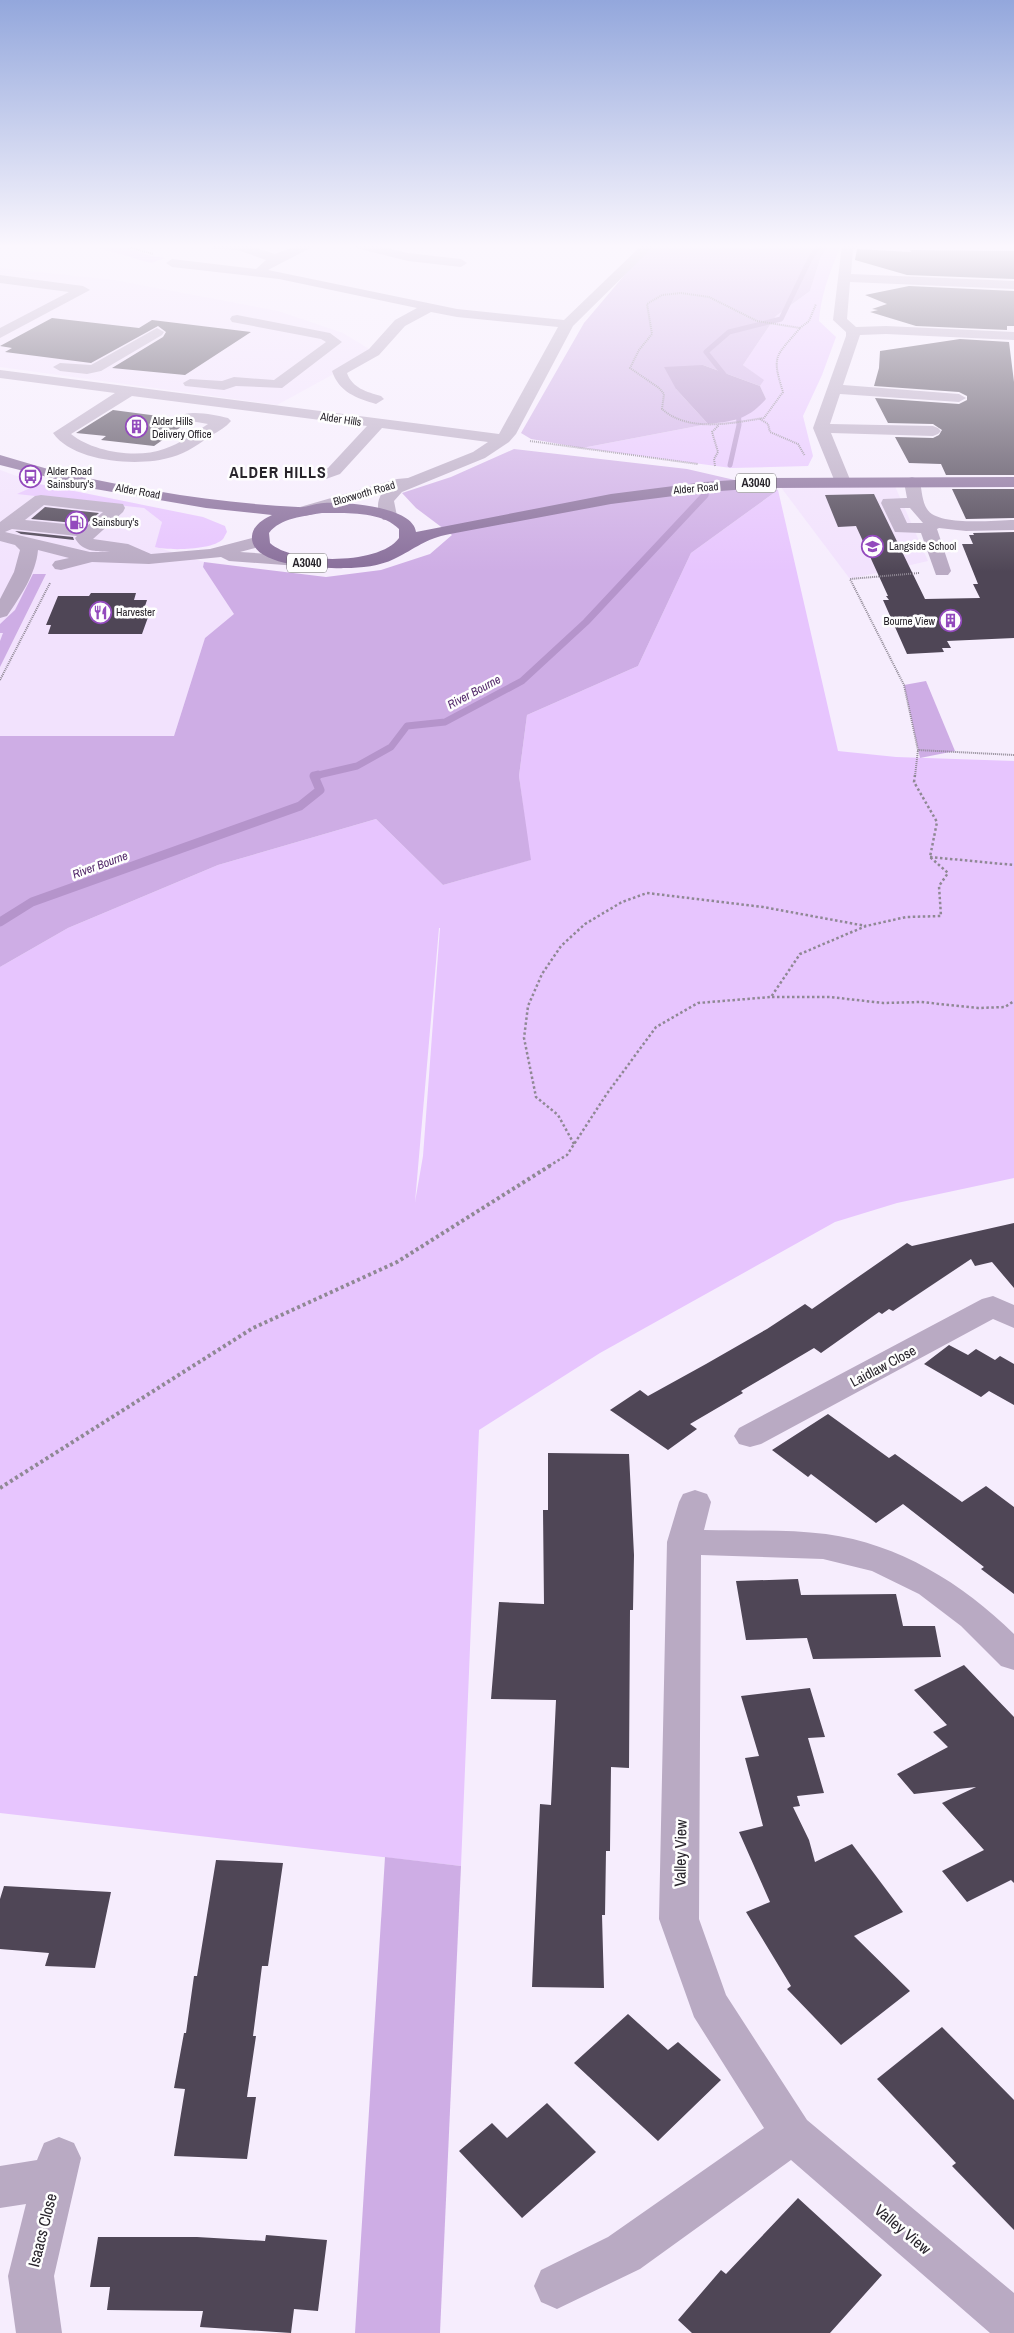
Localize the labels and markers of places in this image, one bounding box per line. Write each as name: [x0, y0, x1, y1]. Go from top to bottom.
place label: Alder Hills Delivery Office: [151, 414, 212, 441]
building icon: Alder Hills Delivery Office: [124, 415, 148, 439]
place label: Alder Road Sainsbury's: [46, 464, 94, 491]
bus stop icon: Alder Road Sainsbury's: [19, 465, 43, 489]
fuel station icon: Sainsbury's: [64, 510, 88, 534]
place label: Sainsbury's: [92, 515, 139, 529]
school or university icon: Langside School: [861, 534, 885, 558]
place label: Langside School: [889, 539, 956, 553]
restaurant icon: Harvester: [88, 600, 112, 624]
place label: Harvester: [116, 605, 155, 619]
building icon: Bourne View: [939, 609, 963, 633]
place label: Bourne View: [884, 614, 935, 628]

